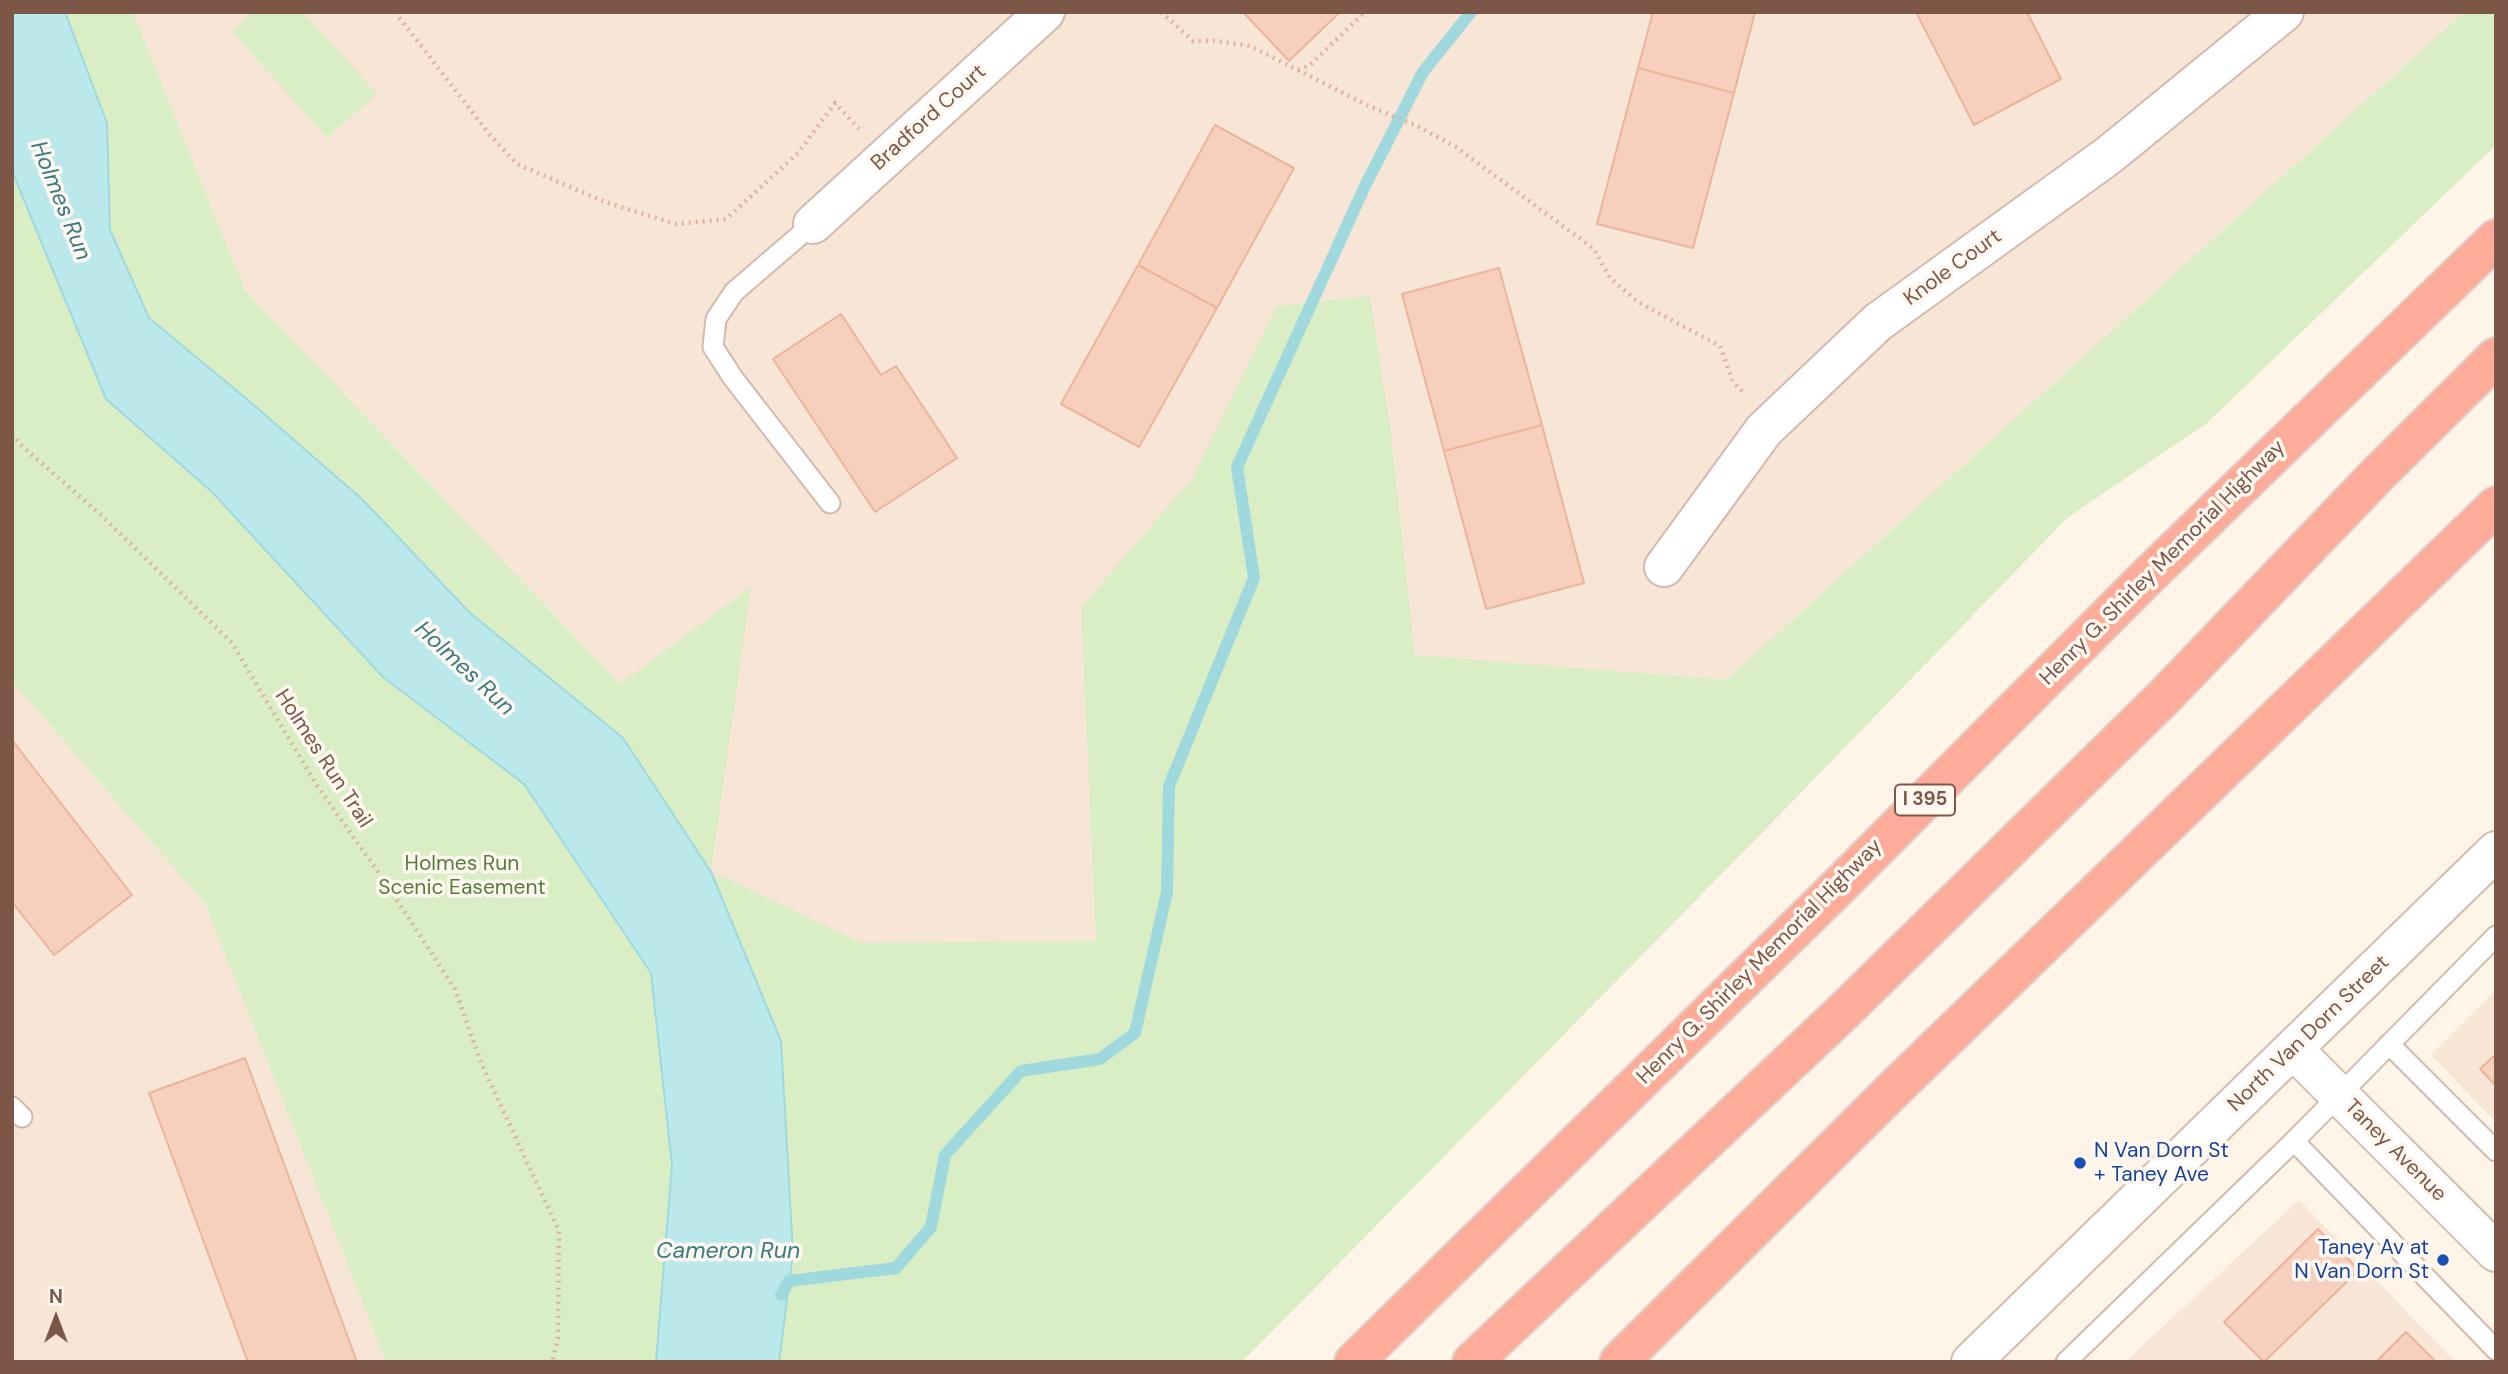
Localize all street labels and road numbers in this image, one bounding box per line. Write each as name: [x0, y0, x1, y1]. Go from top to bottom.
street label: Bradford Court: [866, 60, 992, 176]
street label: Knole Court: [1899, 224, 2007, 312]
street label: Henry G. Shirley Memorial Highway: [2035, 435, 2291, 691]
street label: Holmes Run Trail: [269, 685, 377, 833]
road number: I 395: [1895, 785, 1955, 816]
street label: Henry G. Shirley Memorial Highway: [1632, 834, 1888, 1090]
street label: North Van Dorn Street: [2223, 950, 2395, 1118]
street label: Taney Avenue: [2339, 1095, 2451, 1207]

